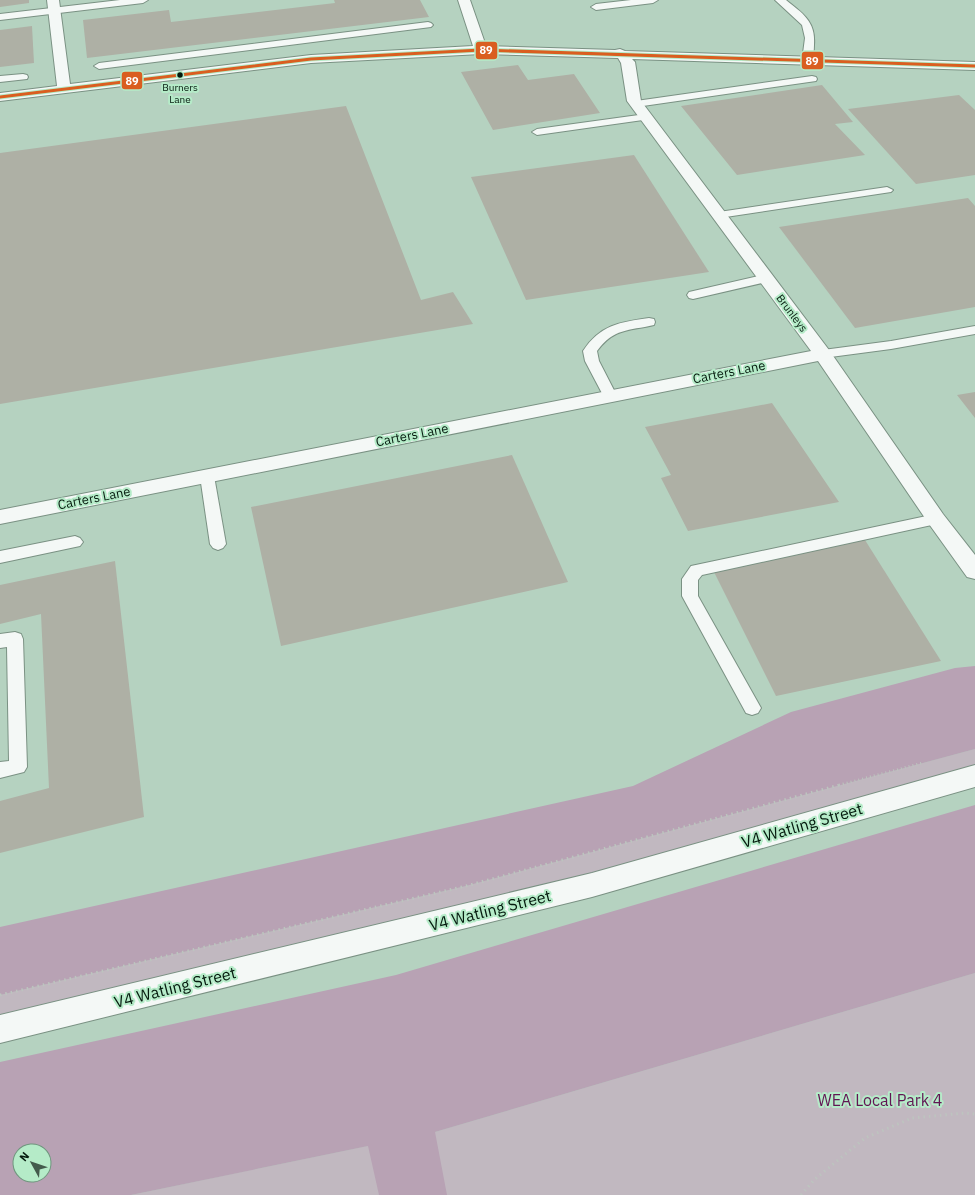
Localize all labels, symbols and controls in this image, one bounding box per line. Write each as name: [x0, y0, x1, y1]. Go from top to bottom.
line badge: 89: [475, 41, 498, 60]
text: 89: [479, 43, 493, 57]
line badge: 89: [801, 51, 824, 70]
text: 89: [805, 54, 819, 68]
marker: Burners Lane: [175, 70, 185, 80]
line badge: 89: [121, 71, 143, 90]
text: 89: [125, 74, 139, 88]
place label: Burners Lane: [162, 81, 198, 106]
street label: Brunleys: [773, 291, 811, 335]
street label: Carters Lane: [691, 357, 767, 387]
street label: Carters Lane: [374, 420, 450, 450]
street label: Carters Lane: [56, 483, 132, 513]
street label: V4 Watling Street: [739, 798, 865, 852]
street label: V4 Watling Street: [427, 885, 553, 935]
street label: V4 Watling Street: [112, 962, 238, 1012]
park label: WEA Local Park 4: [818, 1090, 942, 1110]
north arrow: [12, 1143, 52, 1183]
text: N: [16, 1149, 32, 1164]

